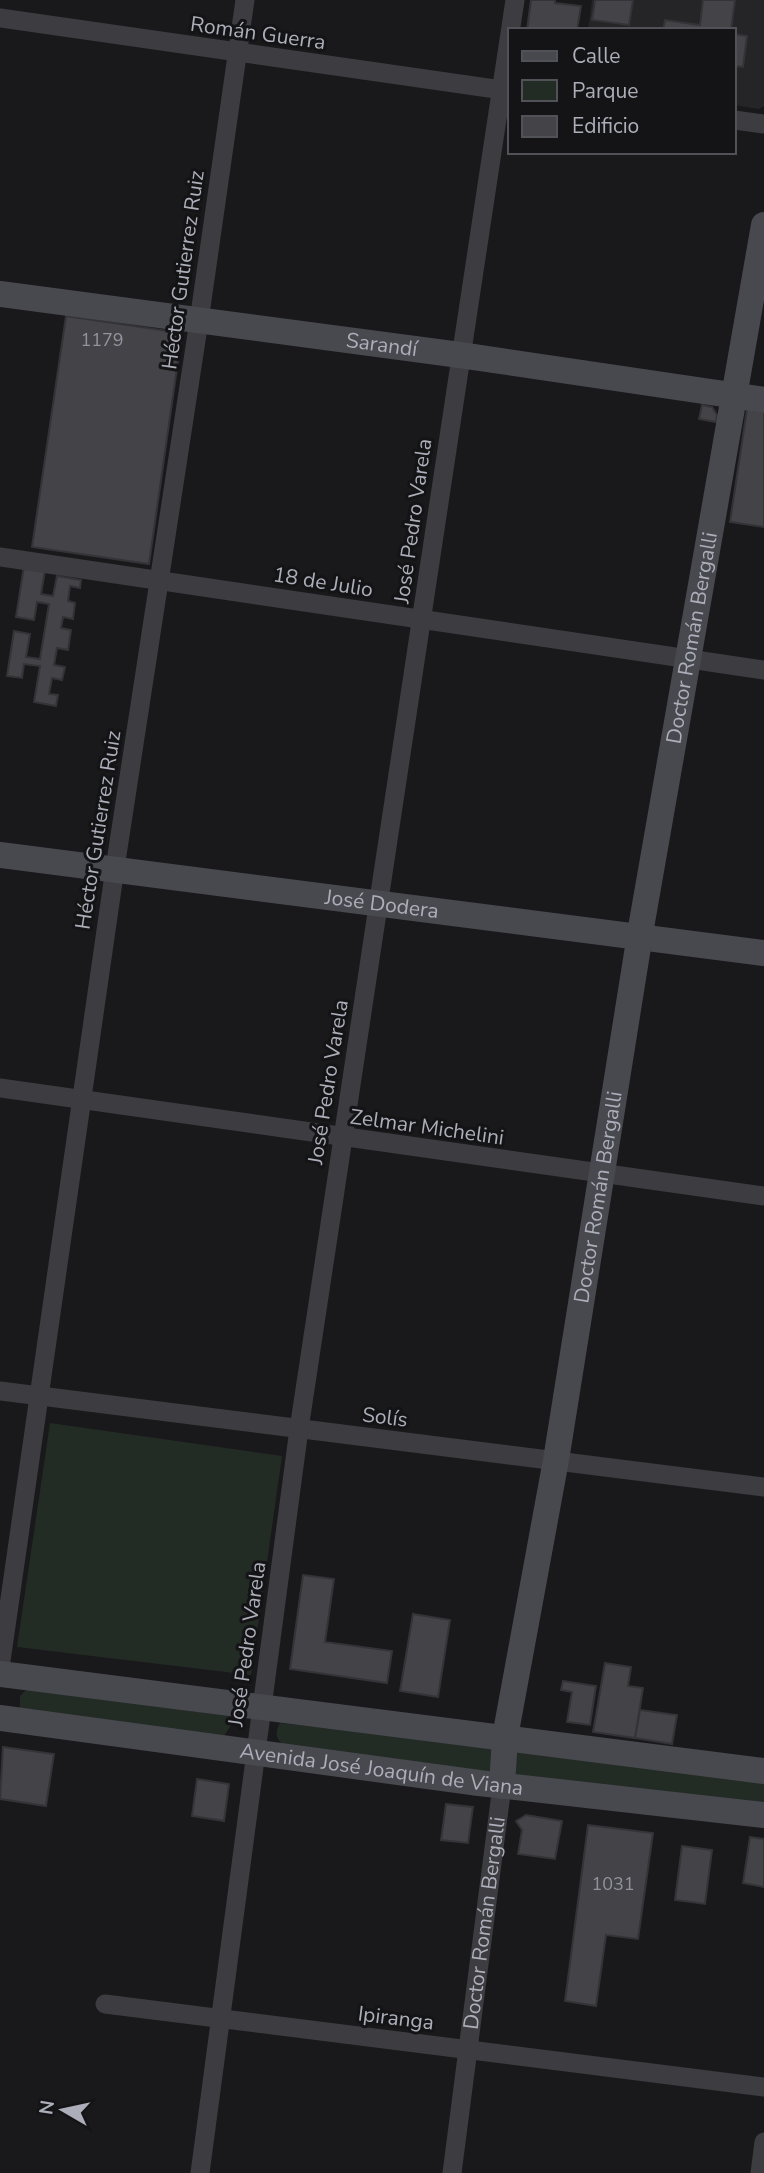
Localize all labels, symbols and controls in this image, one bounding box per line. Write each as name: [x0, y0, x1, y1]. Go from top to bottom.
street label: Román Guerra: [189, 10, 327, 56]
legend: [508, 28, 736, 154]
text: Calle: [572, 42, 620, 70]
text: Parque: [572, 77, 639, 105]
text: Edificio: [572, 112, 639, 140]
street label: Héctor Gutierrez Ruiz: [155, 168, 211, 371]
street label: Sarandí: [344, 326, 420, 363]
house number: 1179: [80, 328, 124, 352]
street label: José Pedro Varela: [387, 437, 438, 606]
street label: Doctor Román Bergalli: [659, 530, 724, 746]
street label: 18 de Julio: [271, 560, 375, 604]
street label: Héctor Gutierrez Ruiz: [68, 728, 128, 931]
street label: José Dodera: [322, 883, 440, 925]
street label: José Pedro Varela: [301, 998, 355, 1167]
street label: Doctor Román Bergalli: [567, 1089, 629, 1305]
street label: Zelmar Michelini: [348, 1102, 506, 1152]
street label: Solís: [361, 1400, 409, 1434]
street label: José Pedro Varela: [221, 1560, 272, 1729]
street label: Avenida José Joaquín de Viana: [238, 1737, 525, 1802]
street label: Doctor Román Bergalli: [457, 1815, 512, 2031]
house number: 1031: [591, 1872, 635, 1896]
street label: Ipiranga: [356, 1999, 436, 2037]
north arrow: [28, 2075, 98, 2145]
text: N: [33, 2098, 61, 2117]

